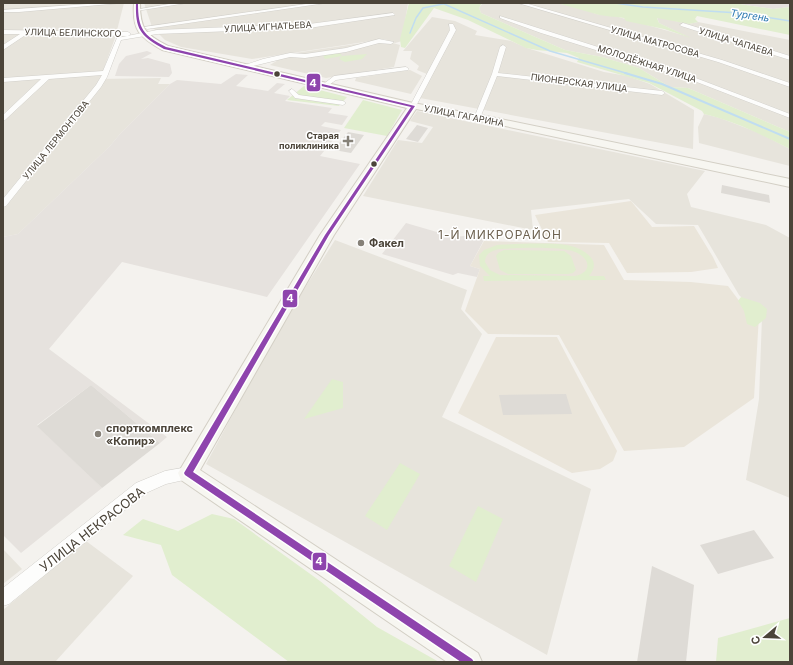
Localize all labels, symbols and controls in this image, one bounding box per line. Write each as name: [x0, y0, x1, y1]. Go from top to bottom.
water label: Тургень: [730, 6, 771, 24]
street label: УЛИЦА ИГНАТЬЕВА: [224, 19, 312, 34]
street label: УЛИЦА МАТРОСОВА: [609, 24, 701, 59]
street label: УЛИЦА ЧАПАЕВА: [698, 25, 775, 58]
street label: УЛИЦА БЕЛИНСКОГО: [24, 26, 122, 39]
street label: МОЛОДЁЖНАЯ УЛИЦА: [596, 42, 698, 85]
unlabelled marker: [272, 69, 282, 79]
street label: ПИОНЕРСКАЯ УЛИЦА: [530, 71, 628, 94]
line badge: 4: [306, 73, 321, 92]
text: 4: [309, 76, 317, 90]
street label: УЛИЦА ЛЕРМОНТОВА: [20, 98, 91, 181]
street label: УЛИЦА ГАГАРИНА: [423, 102, 505, 129]
place label: Старая поликлиника: [279, 130, 339, 151]
marker: Старая поликлиника: [342, 135, 354, 147]
unlabelled marker: [369, 159, 379, 169]
district label: 1-Й МИКРОРАЙОН: [438, 227, 562, 242]
place label: Факел: [369, 236, 404, 250]
marker: Факел: [356, 238, 366, 248]
line badge: 4: [282, 289, 298, 308]
text: 4: [286, 291, 294, 305]
place label: спорткомплекс «Копир»: [106, 421, 194, 448]
marker: спорткомплекс «Копир»: [93, 429, 103, 439]
street label: УЛИЦА НЕКРАСОВА: [36, 483, 148, 575]
line badge: 4: [312, 552, 327, 571]
text: 4: [315, 554, 323, 568]
north arrow: [745, 617, 785, 657]
text: С: [748, 634, 763, 646]

